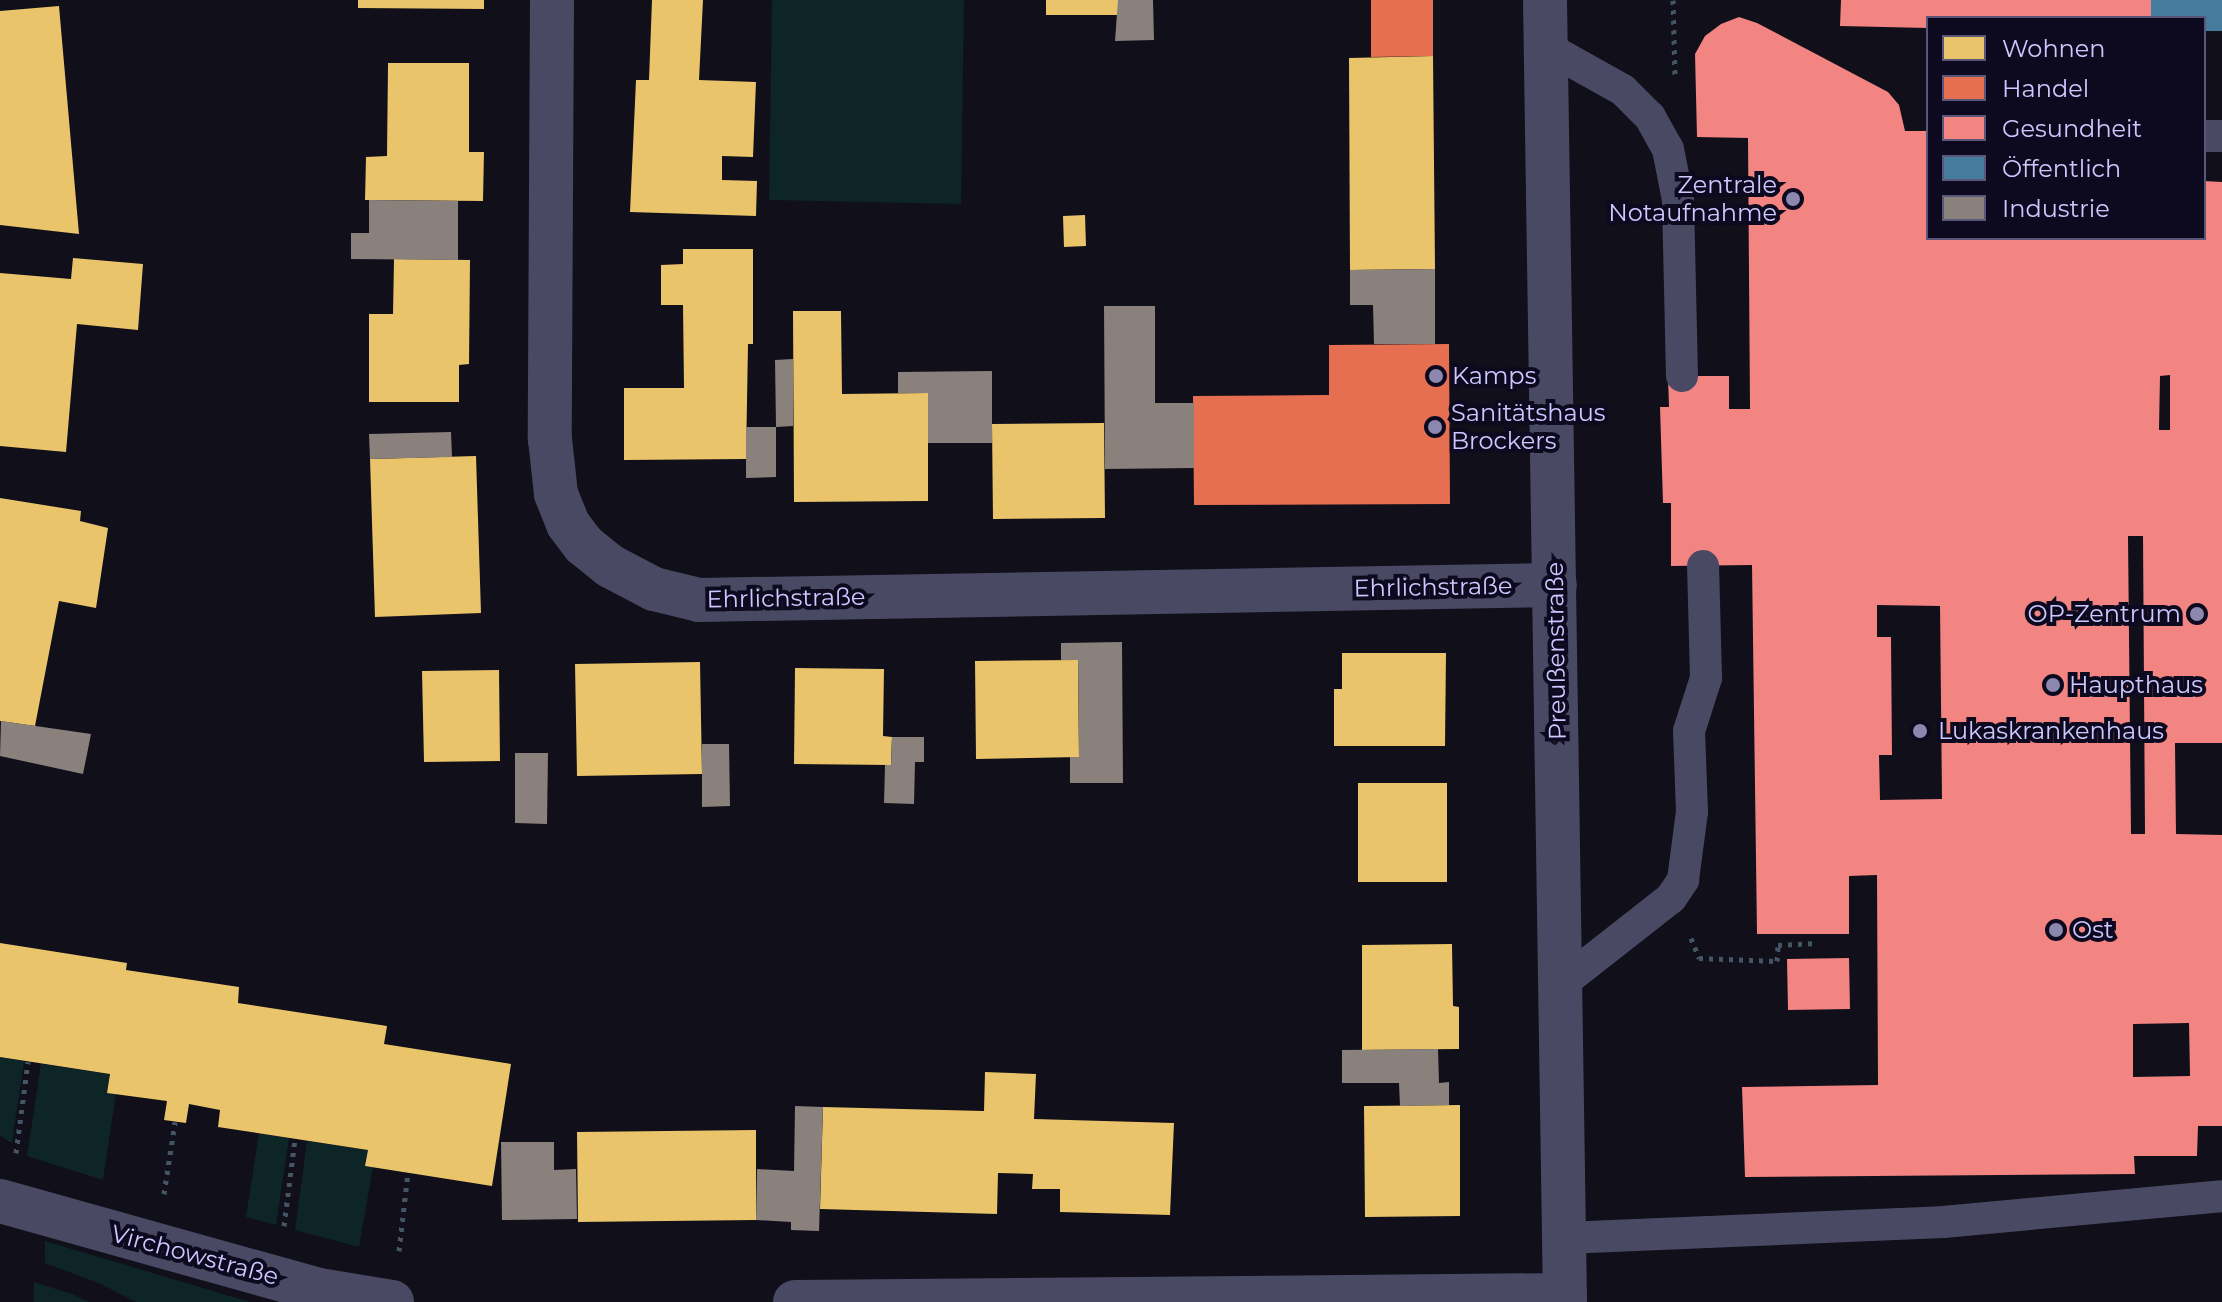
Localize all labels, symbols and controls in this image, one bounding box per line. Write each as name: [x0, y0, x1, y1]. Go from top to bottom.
legend: [1926, 16, 2206, 240]
text: Wohnen: [2002, 34, 2106, 63]
text: Handel: [2002, 74, 2089, 103]
text: Gesundheit: [2002, 114, 2142, 143]
text: Öffentlich: [2002, 154, 2121, 183]
place label: Zentrale Notaufnahme: [1608, 171, 1777, 227]
marker: Zentrale Notaufnahme: [1784, 190, 1802, 208]
text: Industrie: [2002, 194, 2110, 223]
place label: Kamps: [1452, 362, 1536, 390]
marker: Kamps: [1427, 367, 1445, 385]
place label: Sanitätshaus Brockers: [1451, 399, 1605, 455]
marker: Sanitätshaus Brockers: [1426, 418, 1444, 436]
street label: Preußenstraße: [1540, 562, 1572, 740]
street label: Ehrlichstraße: [1353, 571, 1513, 603]
street label: Ehrlichstraße: [706, 582, 866, 614]
place label: OP-Zentrum: [2028, 600, 2181, 628]
marker: OP-Zentrum: [2188, 605, 2206, 623]
place label: Haupthaus: [2069, 671, 2203, 699]
marker: Haupthaus: [2044, 676, 2062, 694]
place label: Lukaskrankenhaus: [1938, 717, 2164, 745]
marker: Lukaskrankenhaus: [1909, 720, 1931, 742]
place label: Ost: [2072, 916, 2114, 944]
marker: Ost: [2047, 921, 2065, 939]
street label: Virchowstraße: [108, 1219, 282, 1291]

